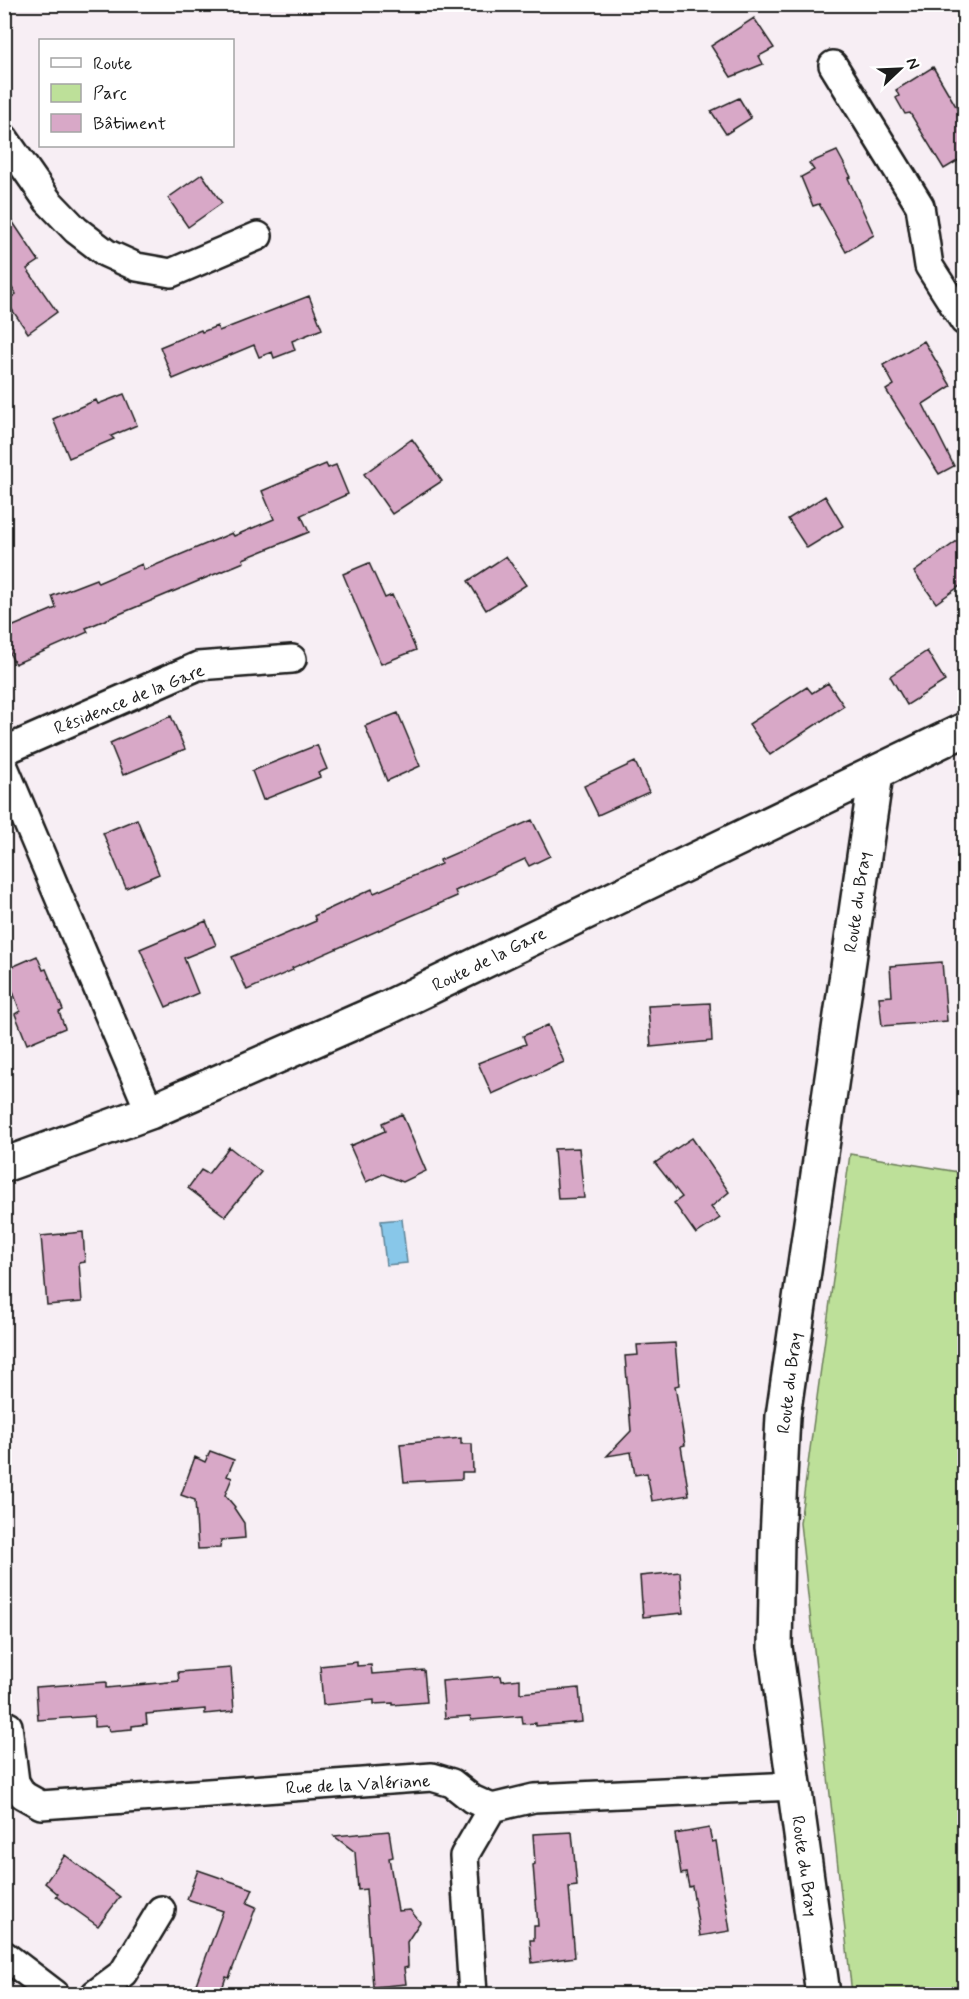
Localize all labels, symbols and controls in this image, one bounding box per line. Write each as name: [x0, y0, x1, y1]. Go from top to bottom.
legend: [39, 39, 234, 147]
north arrow: [870, 39, 930, 99]
text: Route: [93, 52, 132, 76]
text: N: [901, 55, 924, 73]
text: Parc: [93, 82, 127, 106]
text: Bâtiment: [93, 112, 166, 136]
street label: Résidence de la Gare: [51, 659, 208, 741]
street label: Route du Bray: [839, 850, 877, 954]
street label: Route de la Gare: [428, 922, 551, 998]
street label: Route du Bray: [772, 1331, 808, 1435]
street label: Rue de la Valériane: [285, 1769, 431, 1801]
street label: Route du Bray: [785, 1814, 823, 1918]

